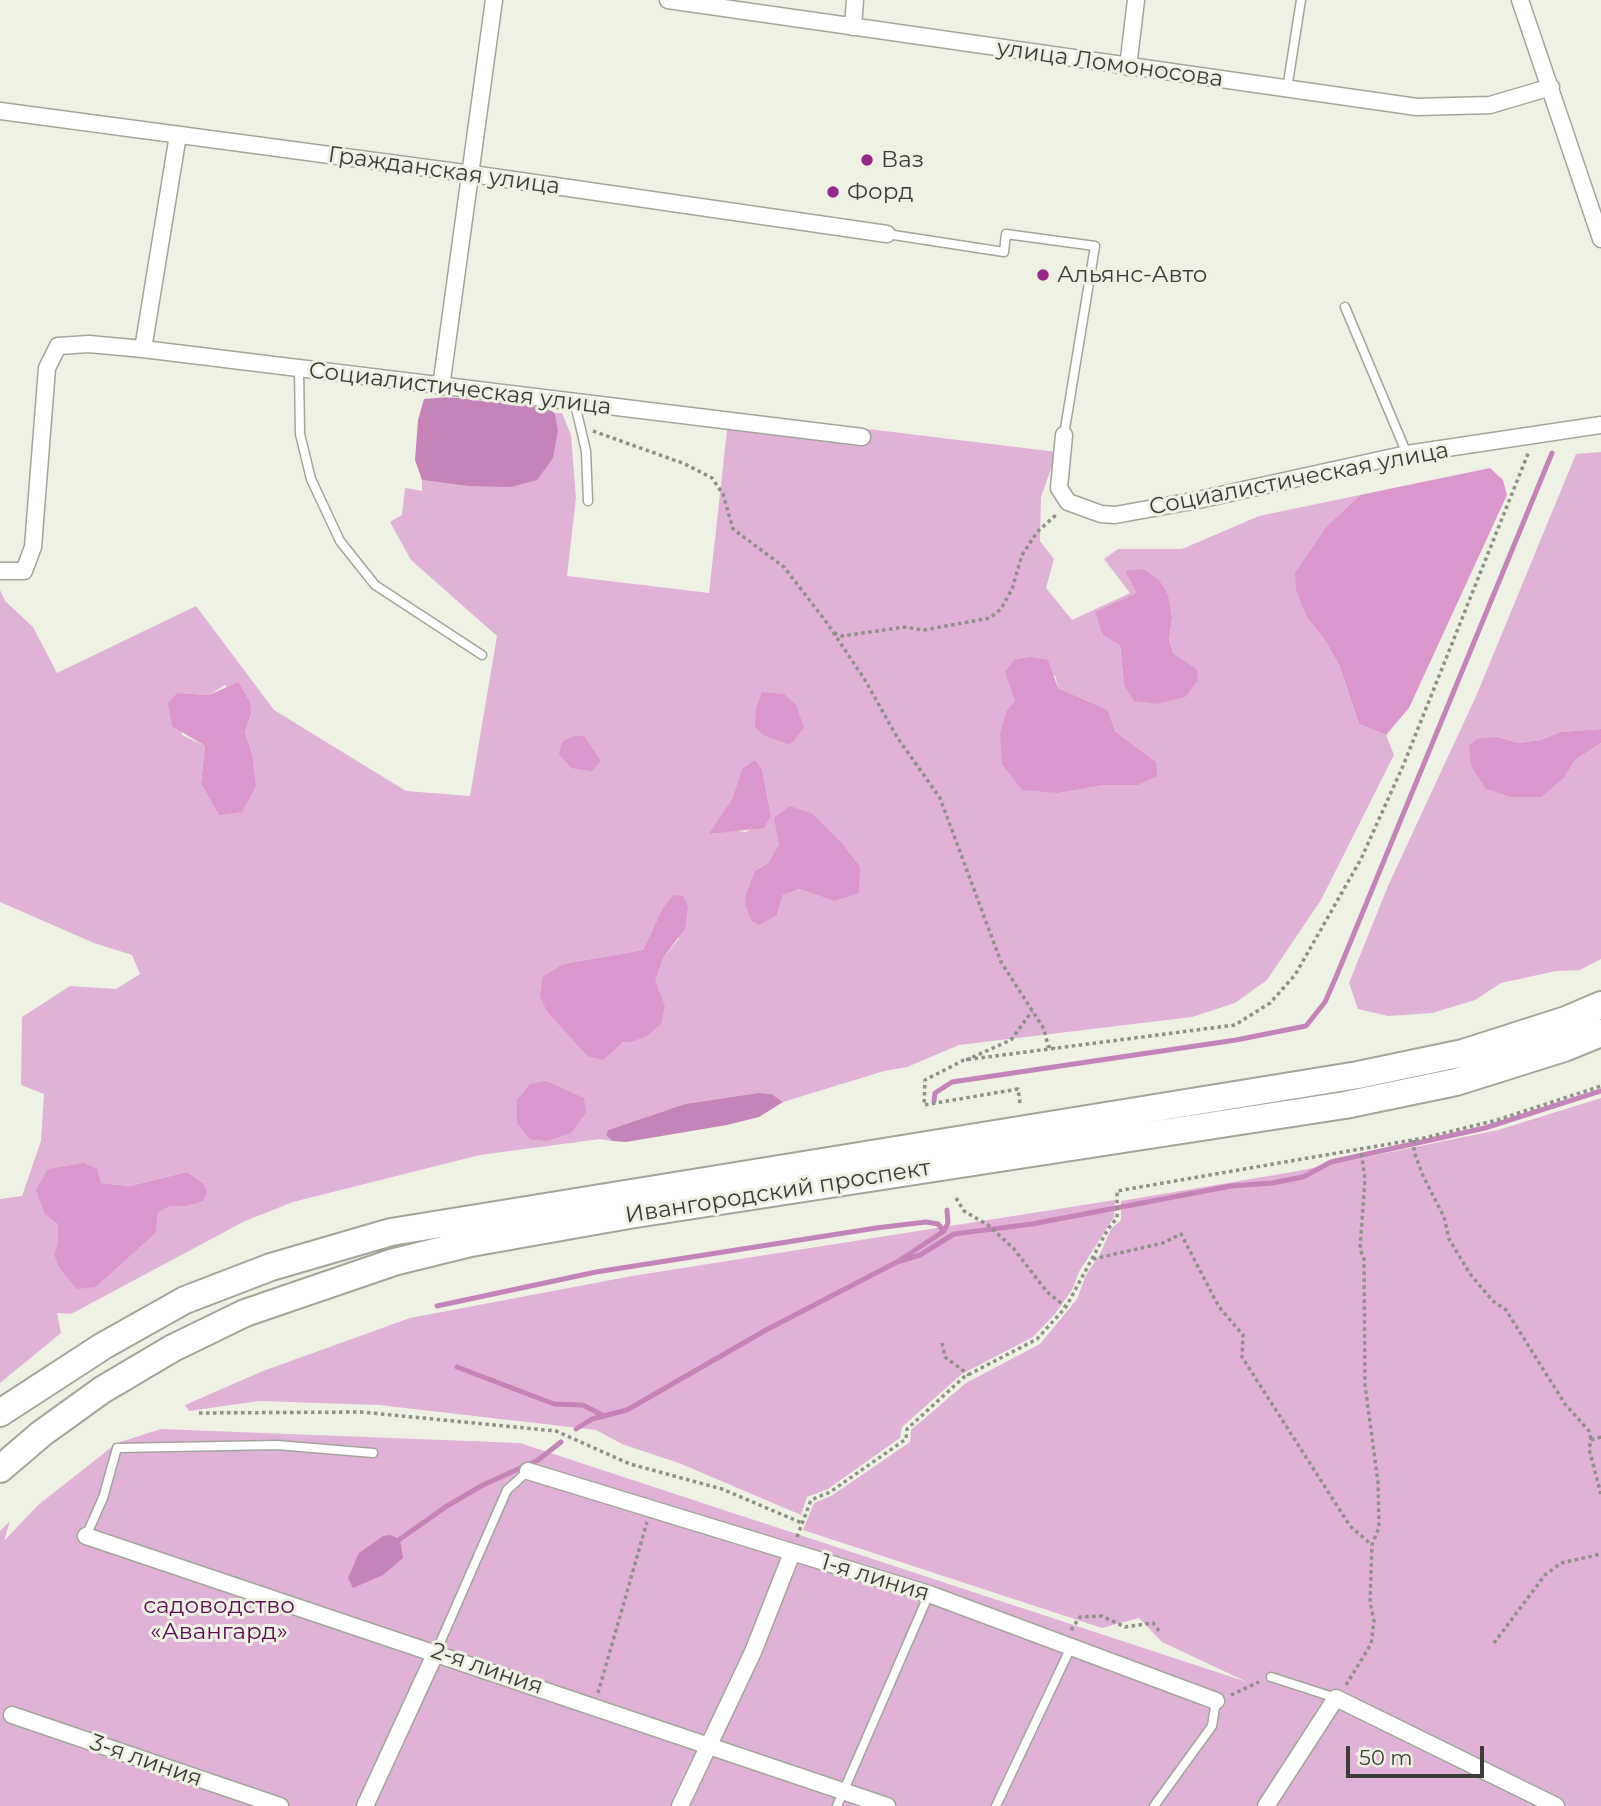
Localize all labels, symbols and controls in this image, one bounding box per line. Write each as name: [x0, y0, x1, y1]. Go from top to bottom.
street label: улица Ломоносова: [995, 34, 1225, 94]
street label: Гражданская улица: [326, 141, 562, 201]
place label: Ваз: [881, 146, 924, 174]
marker: Ваз: [859, 152, 875, 168]
place label: Форд: [847, 178, 913, 206]
marker: Форд: [825, 184, 841, 200]
place label: Альянс-Авто: [1057, 261, 1207, 289]
marker: Альянс-Авто: [1035, 267, 1051, 283]
street label: Социалистическая улица: [307, 357, 613, 421]
street label: Социалистическая улица: [1147, 436, 1451, 522]
street label: Ивангородский проспект: [623, 1154, 933, 1230]
street label: 1-я линия: [817, 1548, 933, 1608]
park label: садоводство «Авангард»: [143, 1592, 295, 1646]
street label: 2-я линия: [427, 1637, 547, 1701]
street label: 3-я линия: [86, 1729, 206, 1793]
scale bar: [1349, 1732, 1487, 1776]
text: 50 m: [1359, 1745, 1413, 1770]

